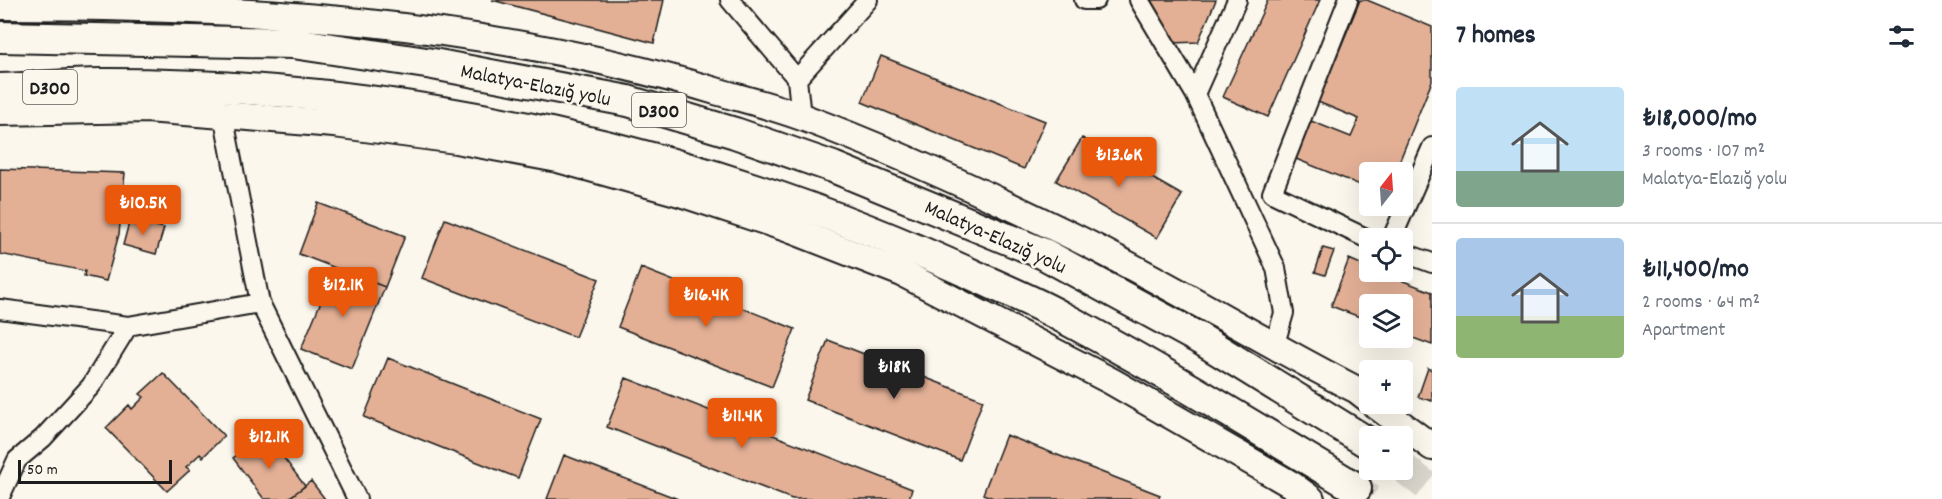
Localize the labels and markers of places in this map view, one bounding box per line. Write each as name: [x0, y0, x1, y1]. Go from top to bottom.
pin: ₺13.6K: [1070, 137, 1168, 188]
pin: ₺10.5K: [94, 185, 192, 236]
pin: ₺12.1K: [294, 267, 392, 318]
pin: ₺16.4K: [657, 277, 755, 328]
pin: ₺18K: [858, 349, 930, 400]
pin: ₺11.4K: [693, 398, 791, 449]
pin: ₺12.1K: [220, 419, 318, 470]

